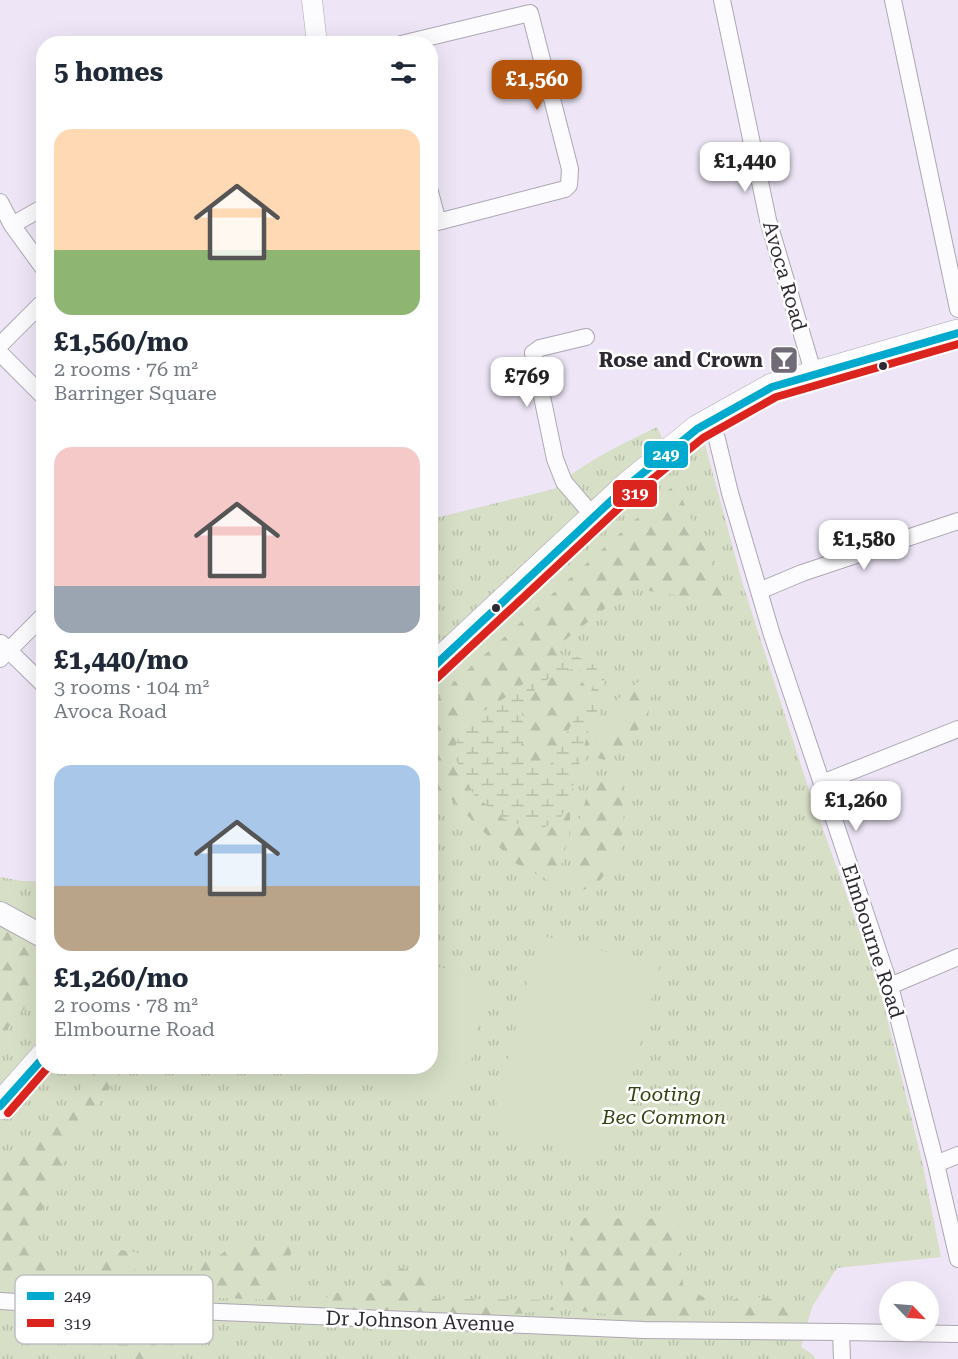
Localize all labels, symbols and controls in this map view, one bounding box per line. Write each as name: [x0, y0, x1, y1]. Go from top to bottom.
icon: filters: [387, 56, 420, 89]
text: 5 homes: [54, 57, 163, 87]
pin: £1,560: [488, 60, 586, 111]
text: £1,560: [506, 67, 568, 91]
pin: £1,440: [696, 142, 794, 193]
text: £1,440: [714, 149, 776, 173]
icon: home: [183, 168, 291, 276]
street label: Avoca Road: [758, 218, 812, 334]
text: £1,560/mo: [54, 327, 189, 357]
bar icon: Rose and Crown: [768, 344, 800, 376]
place label: Rose and Crown: [599, 348, 764, 372]
text: 2 rooms · 76 m²: [54, 357, 198, 381]
pin: £769: [491, 357, 563, 408]
unlabelled marker: [877, 360, 889, 372]
text: £769: [505, 364, 549, 388]
text: Barringer Square: [54, 381, 217, 405]
line badge: 249: [643, 440, 689, 469]
text: 249: [653, 445, 679, 464]
line badge: 319: [612, 479, 658, 508]
text: 319: [622, 484, 648, 503]
icon: home: [183, 486, 291, 594]
pin: £1,580: [815, 520, 913, 571]
text: £1,580: [833, 527, 895, 551]
unlabelled marker: [490, 602, 502, 614]
text: £1,440/mo: [54, 645, 189, 675]
text: 3 rooms · 104 m²: [54, 675, 209, 699]
text: Avoca Road: [54, 699, 167, 723]
pin: £1,260: [807, 781, 905, 832]
text: £1,260: [825, 788, 887, 812]
icon: home: [183, 804, 291, 912]
street label: Elmbourne Road: [837, 861, 909, 1021]
text: £1,260/mo: [54, 963, 189, 993]
text: 2 rooms · 78 m²: [54, 993, 198, 1017]
text: Elmbourne Road: [54, 1017, 215, 1041]
park label: Tooting Bec Common: [601, 1082, 726, 1129]
legend: [15, 1275, 213, 1344]
north arrow: [879, 1281, 939, 1341]
map controls: [879, 1281, 939, 1341]
text: 249: [64, 1287, 91, 1306]
street label: Dr Johnson Avenue: [325, 1306, 515, 1336]
text: 319: [64, 1314, 91, 1333]

